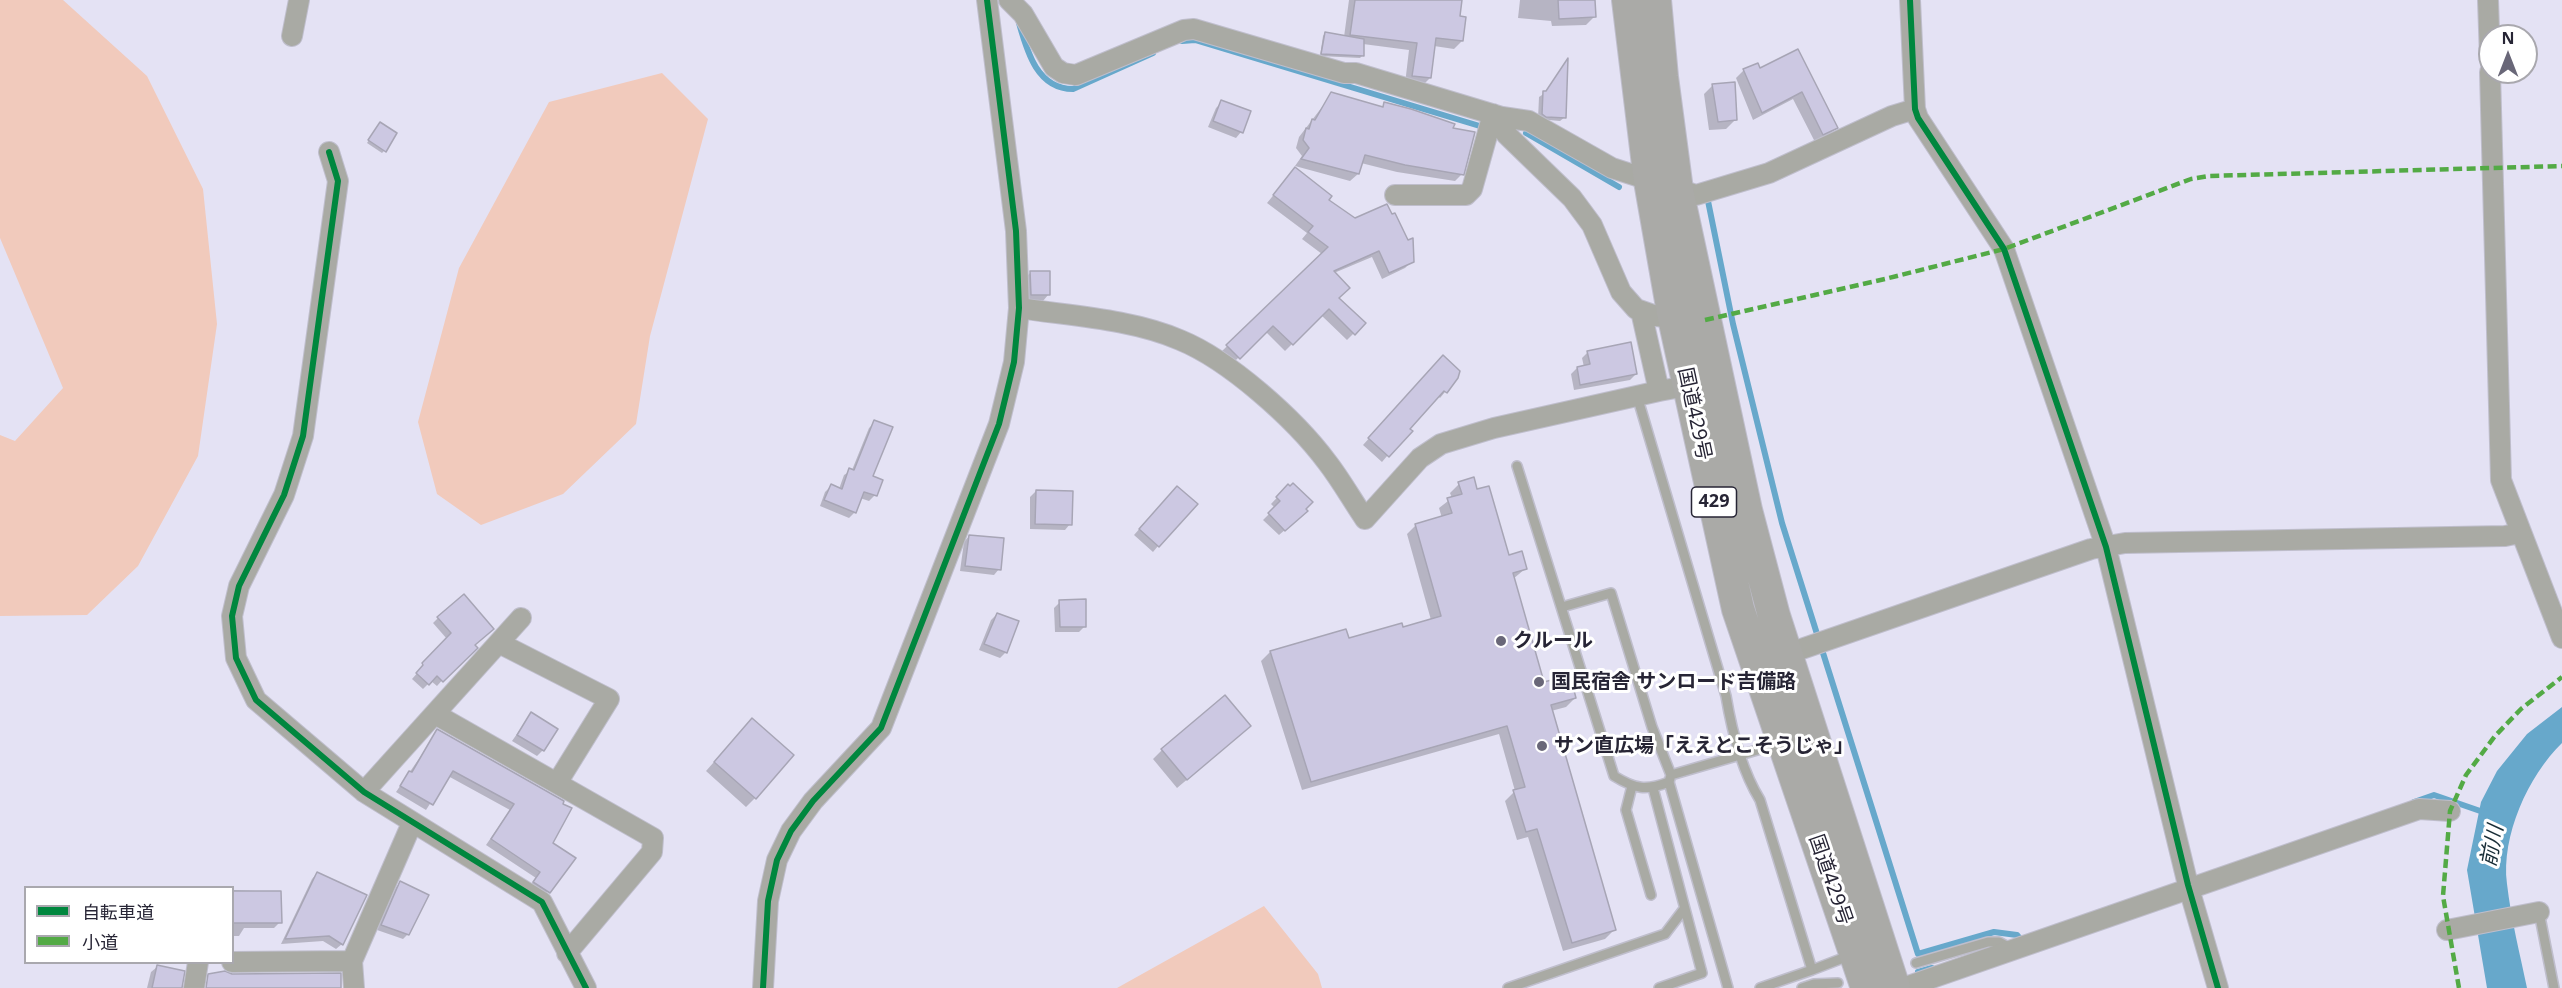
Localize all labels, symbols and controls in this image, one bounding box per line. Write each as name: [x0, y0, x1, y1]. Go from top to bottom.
north arrow: [2478, 24, 2538, 84]
text: N: [2501, 27, 2515, 49]
street label: 国道429号: [1672, 365, 1716, 463]
road number: 429: [1692, 487, 1736, 517]
place label: クルール: [1513, 629, 1593, 653]
marker: クルール: [1494, 634, 1508, 648]
place label: 国民宿舎 サンロード吉備路: [1551, 670, 1796, 694]
marker: 国民宿舎 サンロード吉備路: [1532, 675, 1546, 689]
place label: サン直広場「ええとこそうじゃ」: [1554, 734, 1854, 758]
marker: サン直広場「ええとこそうじゃ」: [1535, 739, 1549, 753]
water label: 前川: [2477, 823, 2509, 869]
street label: 国道429号: [1803, 832, 1857, 928]
legend: [24, 886, 234, 964]
text: 自転車道: [82, 900, 154, 924]
text: 小道: [82, 930, 118, 954]

